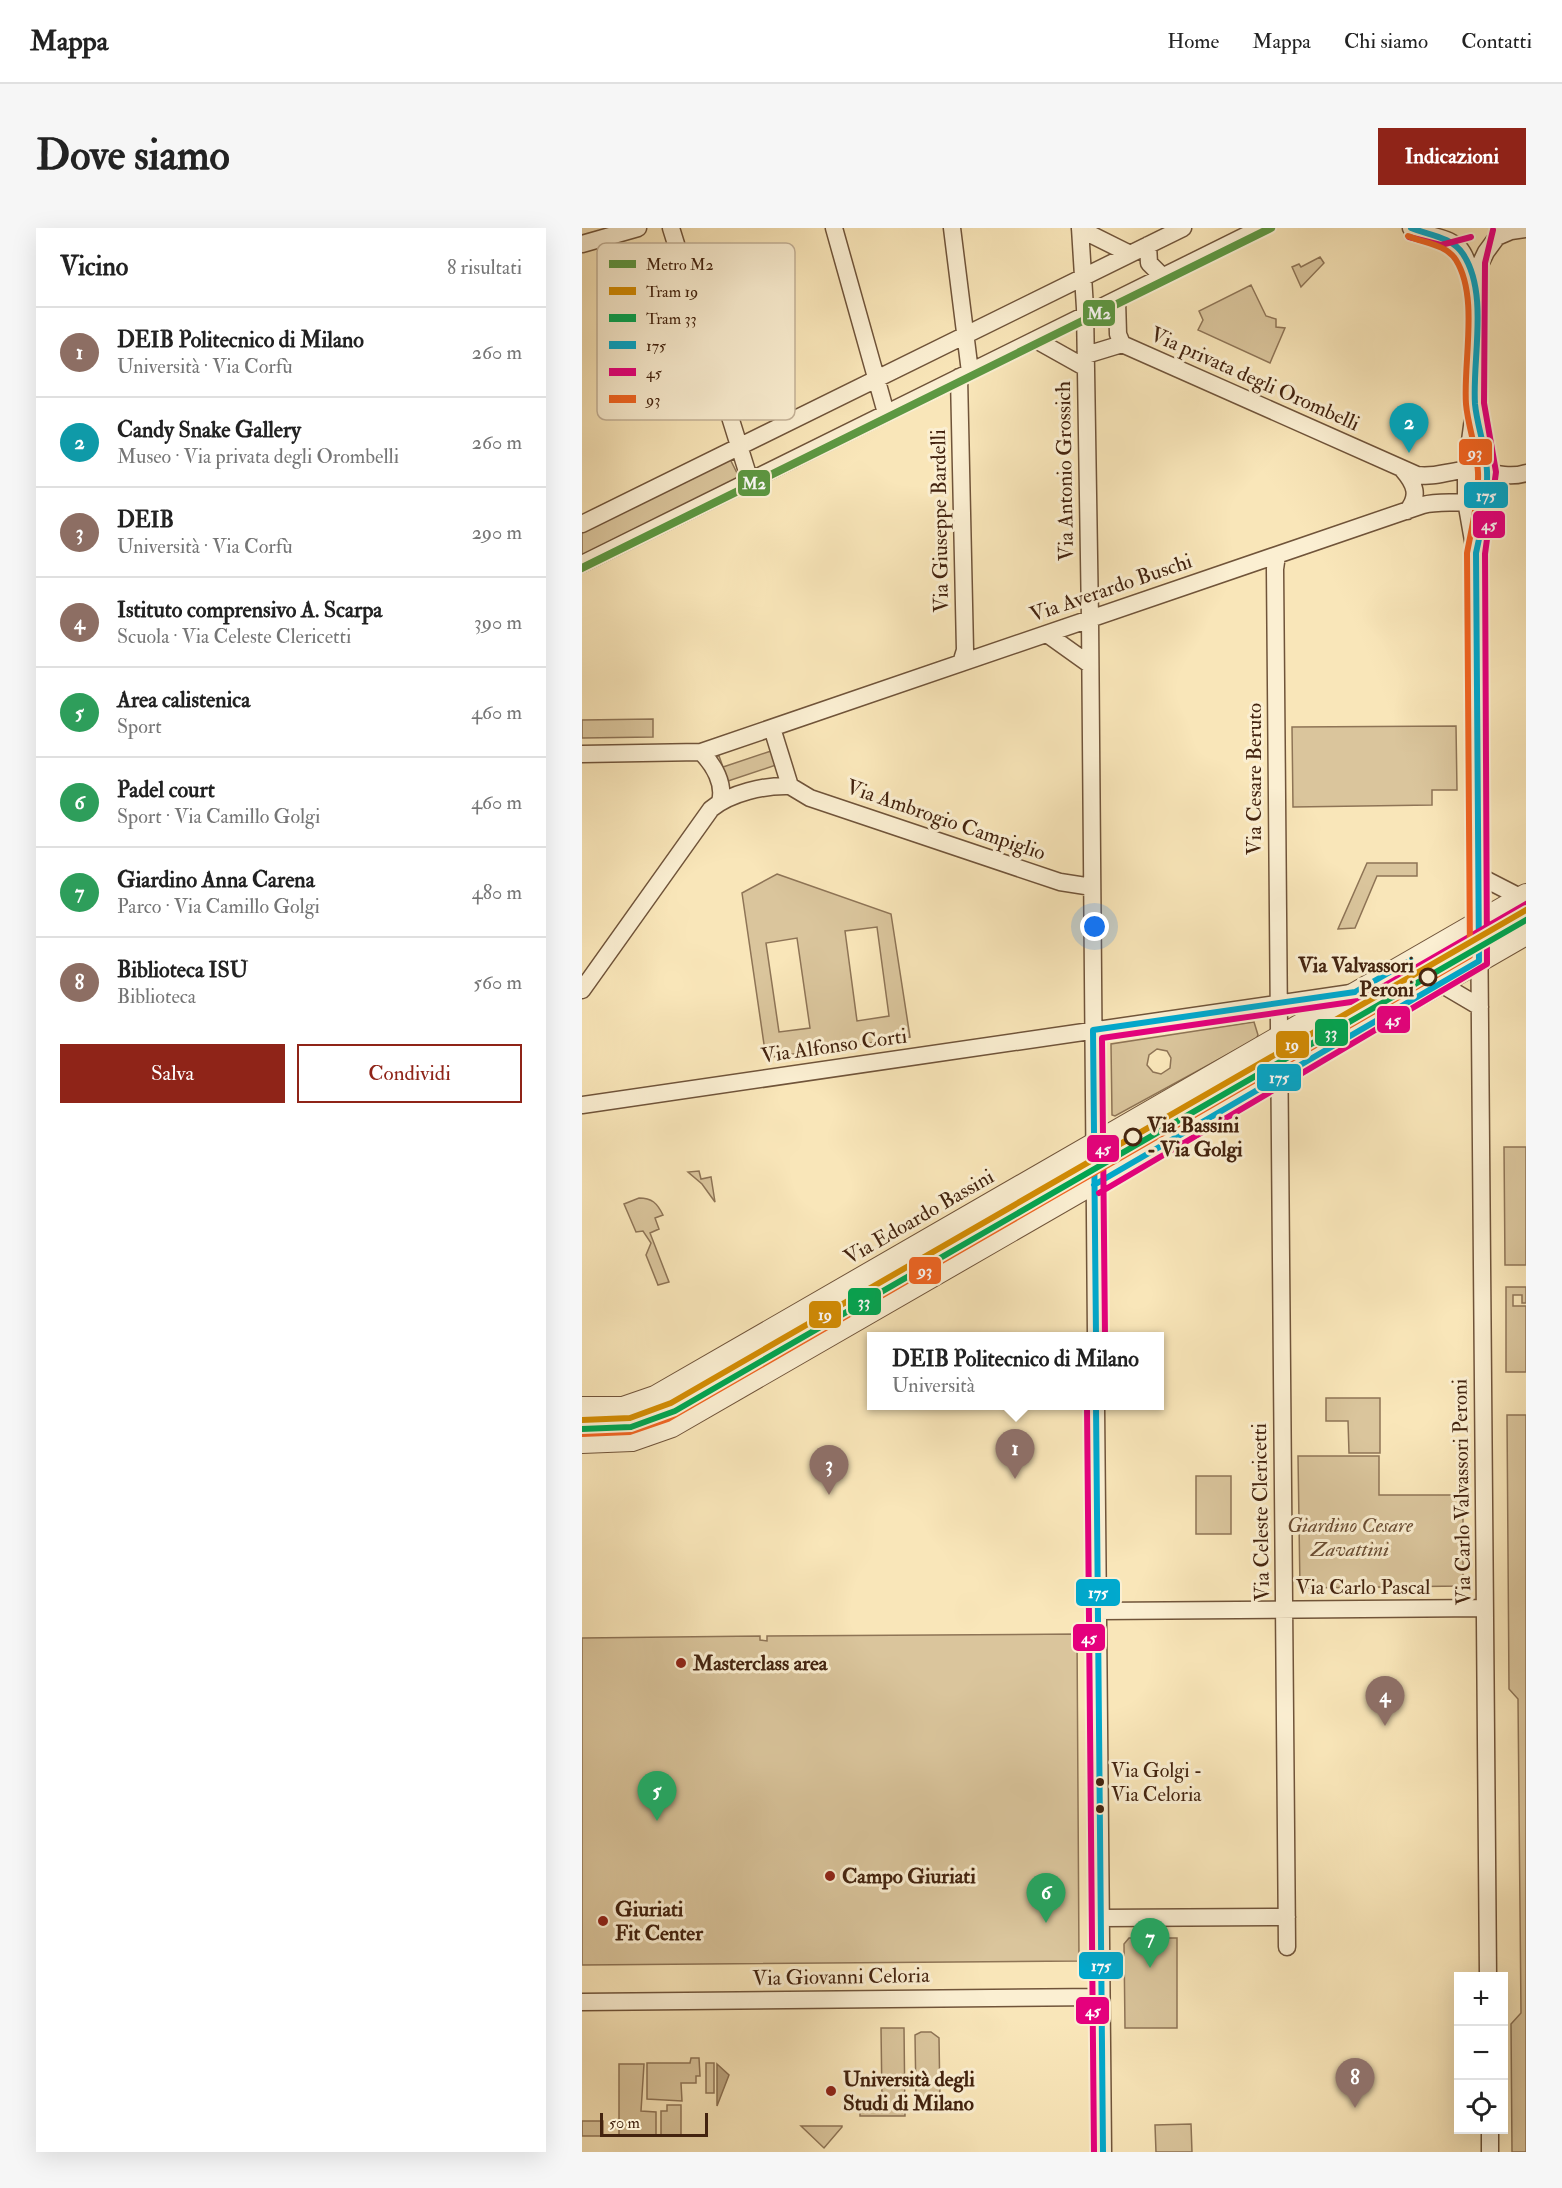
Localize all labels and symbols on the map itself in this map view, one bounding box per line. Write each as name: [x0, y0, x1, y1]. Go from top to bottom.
legend: [597, 243, 795, 420]
text: Metro M2: [646, 255, 714, 275]
text: Tram 19: [646, 282, 698, 302]
line badge: M2: [1082, 299, 1116, 327]
text: M2: [1086, 304, 1111, 324]
text: Tram 33: [646, 309, 697, 329]
street label: Via privata degli Orombelli: [1146, 321, 1364, 437]
text: 175: [646, 336, 666, 356]
text: 45: [646, 363, 662, 383]
street label: Via Antonio Grossich: [1050, 381, 1080, 561]
text: 93: [645, 390, 660, 410]
pin: 2: [1390, 404, 1428, 453]
street label: Via Giuseppe Bardelli: [925, 429, 955, 613]
line badge: 93: [1458, 438, 1493, 466]
text: 93: [1466, 443, 1482, 463]
line badge: M2: [737, 469, 771, 497]
text: M2: [741, 474, 766, 494]
line badge: 175: [1463, 481, 1509, 509]
text: 175: [1476, 486, 1497, 506]
line badge: 45: [1472, 510, 1506, 539]
text: 45: [1480, 515, 1498, 535]
street label: Via Averardo Buschi: [1026, 547, 1196, 628]
street label: Via Cesare Beruto: [1241, 703, 1268, 855]
street label: Via Ambrogio Campiglio: [843, 773, 1049, 867]
your location: [1080, 912, 1109, 941]
place label: Via Valvassori Peroni: [1297, 952, 1414, 1003]
marker: Via Valvassori Peroni: [1419, 968, 1437, 986]
line badge: 45: [1376, 1005, 1411, 1034]
text: 45: [1384, 1010, 1402, 1030]
line badge: 33: [1314, 1018, 1349, 1047]
street label: Via Alfonso Corti: [759, 1022, 909, 1070]
text: 33: [1325, 1023, 1337, 1043]
line badge: 19: [1275, 1030, 1310, 1059]
text: 19: [1285, 1035, 1299, 1055]
line badge: 175: [1256, 1063, 1302, 1092]
text: 175: [1269, 1068, 1290, 1088]
place label: Via Bassini - Via Golgi: [1146, 1112, 1243, 1163]
marker: Via Bassini - Via Golgi: [1124, 1128, 1142, 1146]
line badge: 45: [1086, 1134, 1120, 1163]
text: 45: [1094, 1139, 1112, 1159]
street label: Via Edoardo Bassini: [839, 1163, 999, 1271]
line badge: 93: [908, 1256, 942, 1285]
text: 93: [916, 1261, 932, 1281]
line badge: 33: [847, 1287, 882, 1316]
text: 33: [858, 1292, 870, 1312]
line badge: 19: [808, 1300, 842, 1329]
text: 19: [818, 1305, 832, 1325]
street label: Via Carlo Valvassori Peroni: [1447, 1378, 1477, 1606]
street label: Via Celeste Clericetti: [1246, 1422, 1276, 1601]
pin: 1: [996, 1430, 1034, 1479]
pin: 3: [810, 1446, 848, 1495]
park label: Giardino Cesare Zavattini: [1287, 1512, 1414, 1563]
street label: Via Carlo Pascal: [1296, 1574, 1431, 1601]
line badge: 175: [1075, 1578, 1121, 1607]
text: 175: [1088, 1583, 1109, 1603]
line badge: 45: [1072, 1623, 1106, 1652]
text: 45: [1080, 1628, 1098, 1648]
place label: Masterclass area: [692, 1650, 829, 1677]
marker: Masterclass area: [674, 1656, 688, 1670]
pin: 4: [1366, 1676, 1404, 1726]
place label: Via Golgi - Via Celoria: [1111, 1758, 1202, 1807]
pin: 5: [638, 1772, 676, 1821]
marker: Via Golgi - Via Celoria: [1094, 1776, 1106, 1788]
unlabelled marker: [1094, 1803, 1106, 1815]
place label: Campo Giuriati: [842, 1863, 976, 1890]
marker: Campo Giuriati: [823, 1869, 837, 1883]
pin: 6: [1026, 1874, 1066, 1923]
place label: Giuriati Fit Center: [615, 1896, 704, 1947]
marker: Giuriati Fit Center: [596, 1914, 610, 1928]
pin: 7: [1130, 1918, 1170, 1968]
line badge: 175: [1078, 1951, 1124, 1980]
text: 175: [1091, 1956, 1112, 1976]
street label: Via Giovanni Celoria: [752, 1962, 930, 1992]
line badge: 45: [1075, 1996, 1110, 2025]
text: 45: [1084, 2001, 1102, 2021]
pin: 8: [1336, 2058, 1374, 2108]
place label: Università degli Studi di Milano: [843, 2066, 975, 2117]
marker: Università degli Studi di Milano: [824, 2084, 838, 2098]
scale bar: [600, 2110, 708, 2138]

